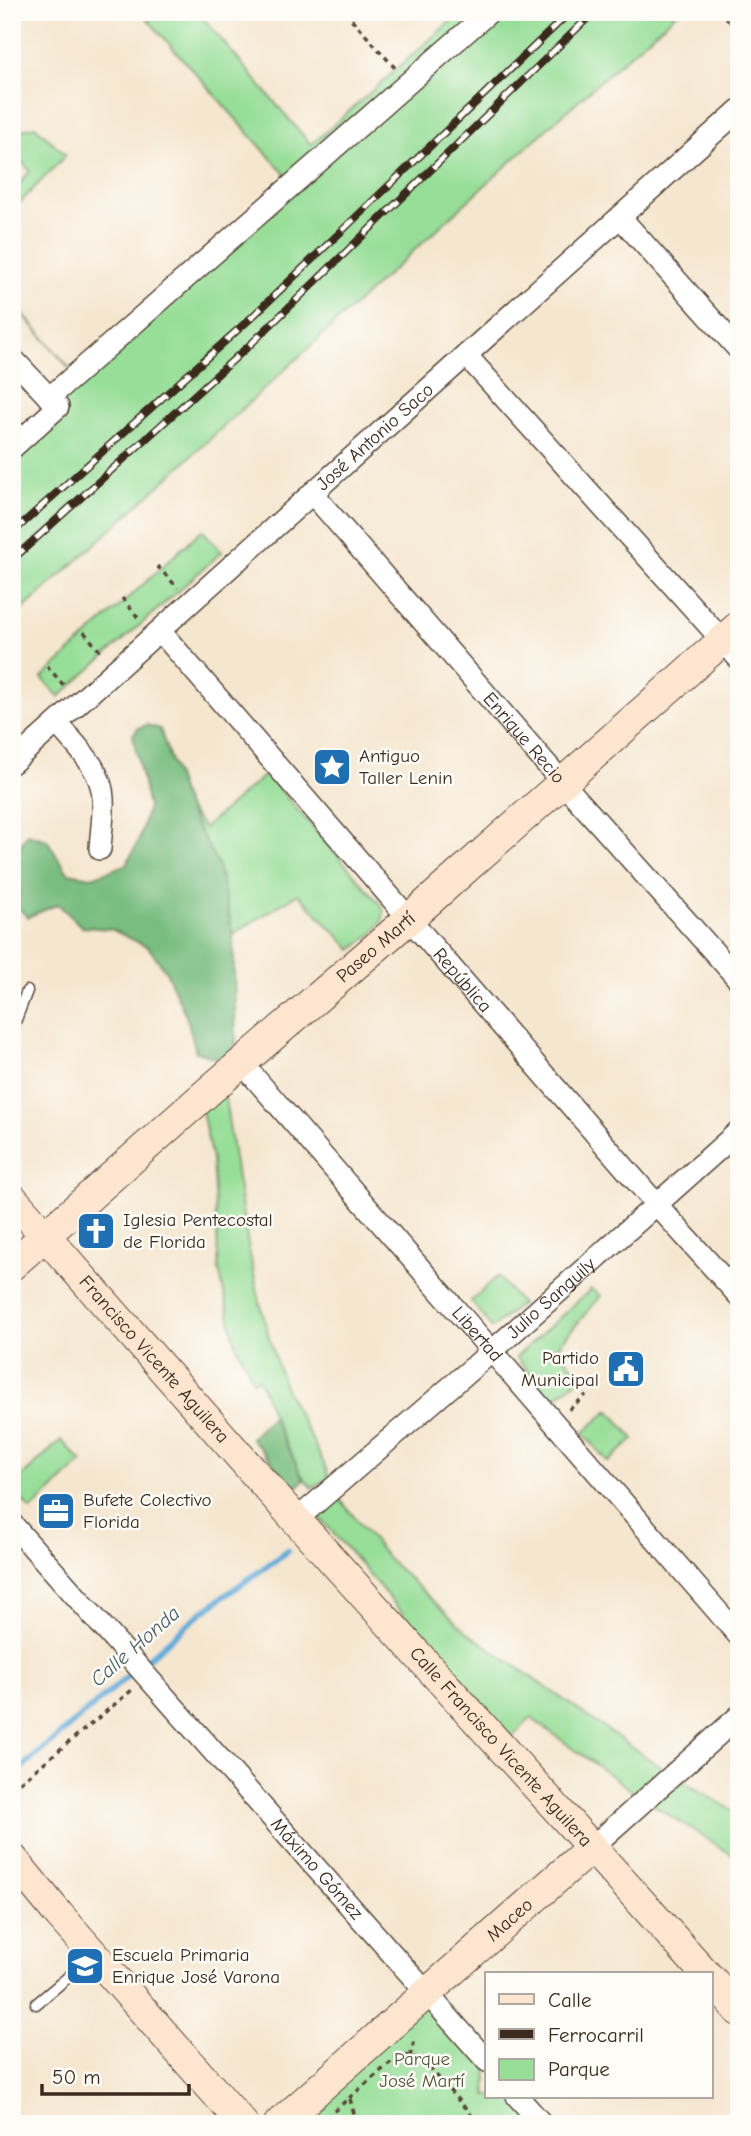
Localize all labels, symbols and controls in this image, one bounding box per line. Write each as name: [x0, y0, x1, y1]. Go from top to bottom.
street label: José Antonio Saco: [312, 379, 438, 495]
street label: Enrique Recio: [479, 688, 569, 788]
place label: Antiguo Taller Lenin: [359, 745, 453, 789]
place icon: Antiguo Taller Lenin: [311, 746, 353, 788]
street label: Paseo Martí: [332, 907, 420, 987]
street label: República: [429, 944, 496, 1017]
place label: Iglesia Pentecostal de Florida: [123, 1209, 273, 1253]
church icon: Iglesia Pentecostal de Florida: [75, 1210, 117, 1252]
street label: Julio Sanguily: [502, 1253, 600, 1343]
street label: Francisco Vicente Aguilera: [75, 1271, 234, 1447]
street label: Libertad: [447, 1302, 507, 1366]
place label: Partido Municipal: [521, 1347, 599, 1391]
public building icon: Partido Municipal: [605, 1348, 647, 1390]
place label: Bufete Colectivo Florida: [83, 1489, 212, 1533]
office icon: Bufete Colectivo Florida: [35, 1490, 77, 1532]
water label: Calle Honda: [85, 1601, 185, 1691]
street label: Calle Francisco Vicente Aguilera: [405, 1642, 597, 1851]
street label: Máximo Gómez: [266, 1813, 368, 1924]
street label: Maceo: [482, 1894, 537, 1946]
place label: Escuela Primaria Enrique José Varona: [112, 1944, 280, 1988]
school or university icon: Escuela Primaria Enrique José Varona: [64, 1945, 106, 1987]
legend: [485, 1972, 712, 2098]
text: Calle: [548, 1988, 591, 2012]
text: Ferrocarril: [548, 2023, 644, 2047]
park label: Parque José Martí: [379, 2048, 465, 2092]
scale bar: [42, 2052, 189, 2096]
text: Parque: [548, 2057, 610, 2081]
text: 50 m: [52, 2065, 101, 2089]

